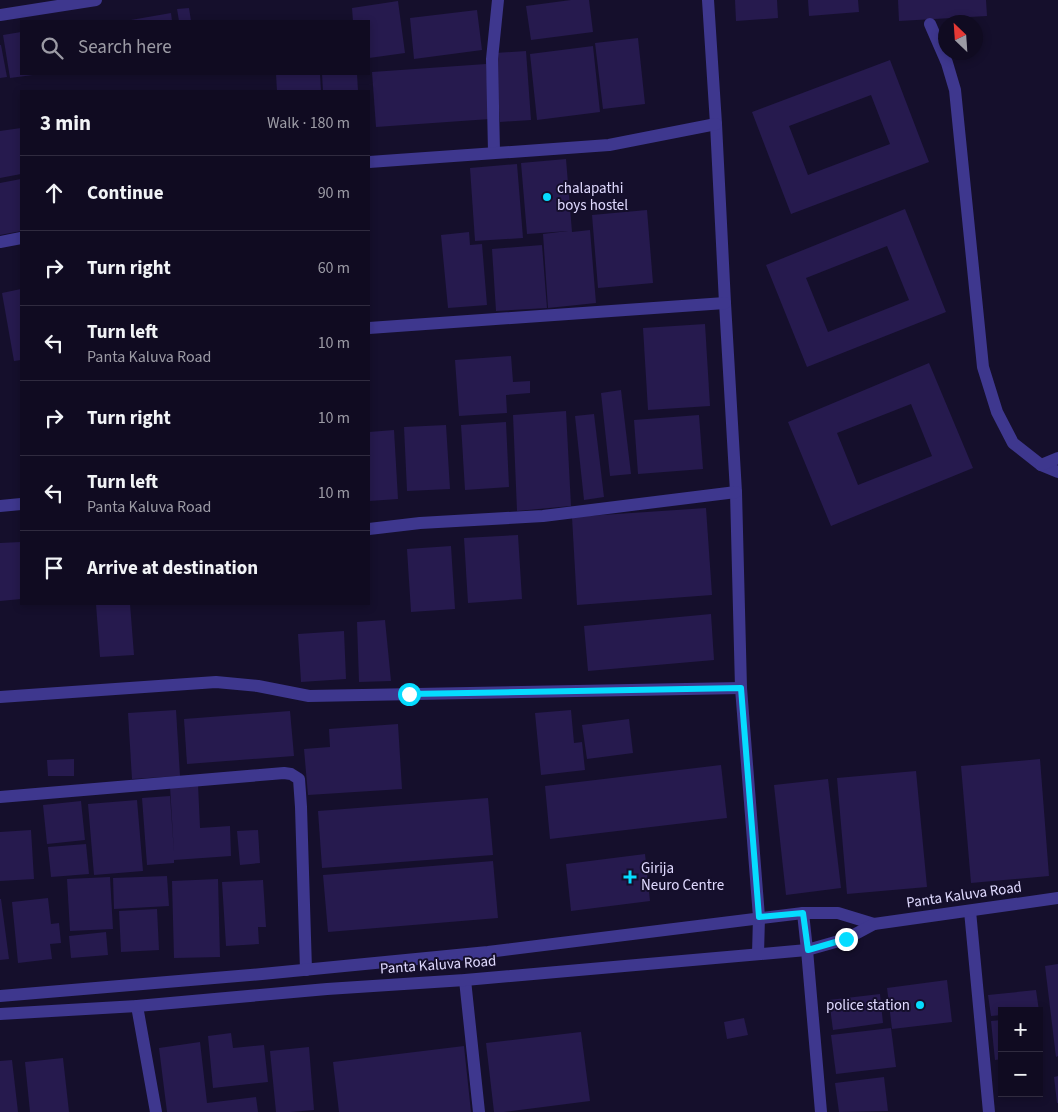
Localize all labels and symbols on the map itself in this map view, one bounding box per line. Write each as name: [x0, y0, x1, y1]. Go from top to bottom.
north arrow: [938, 15, 983, 60]
place label: chalapathi boys hostel: [557, 178, 628, 216]
marker: chalapathi boys hostel: [541, 191, 553, 203]
route start: [398, 683, 421, 706]
place label: Girija Neuro Centre: [641, 858, 724, 896]
marker: Girija Neuro Centre: [623, 870, 637, 884]
street label: Panta Kaluva Road: [905, 876, 1023, 914]
route end: [835, 928, 858, 951]
street label: Panta Kaluva Road: [379, 950, 497, 980]
place label: police station: [826, 995, 910, 1016]
marker: police station: [914, 999, 926, 1011]

